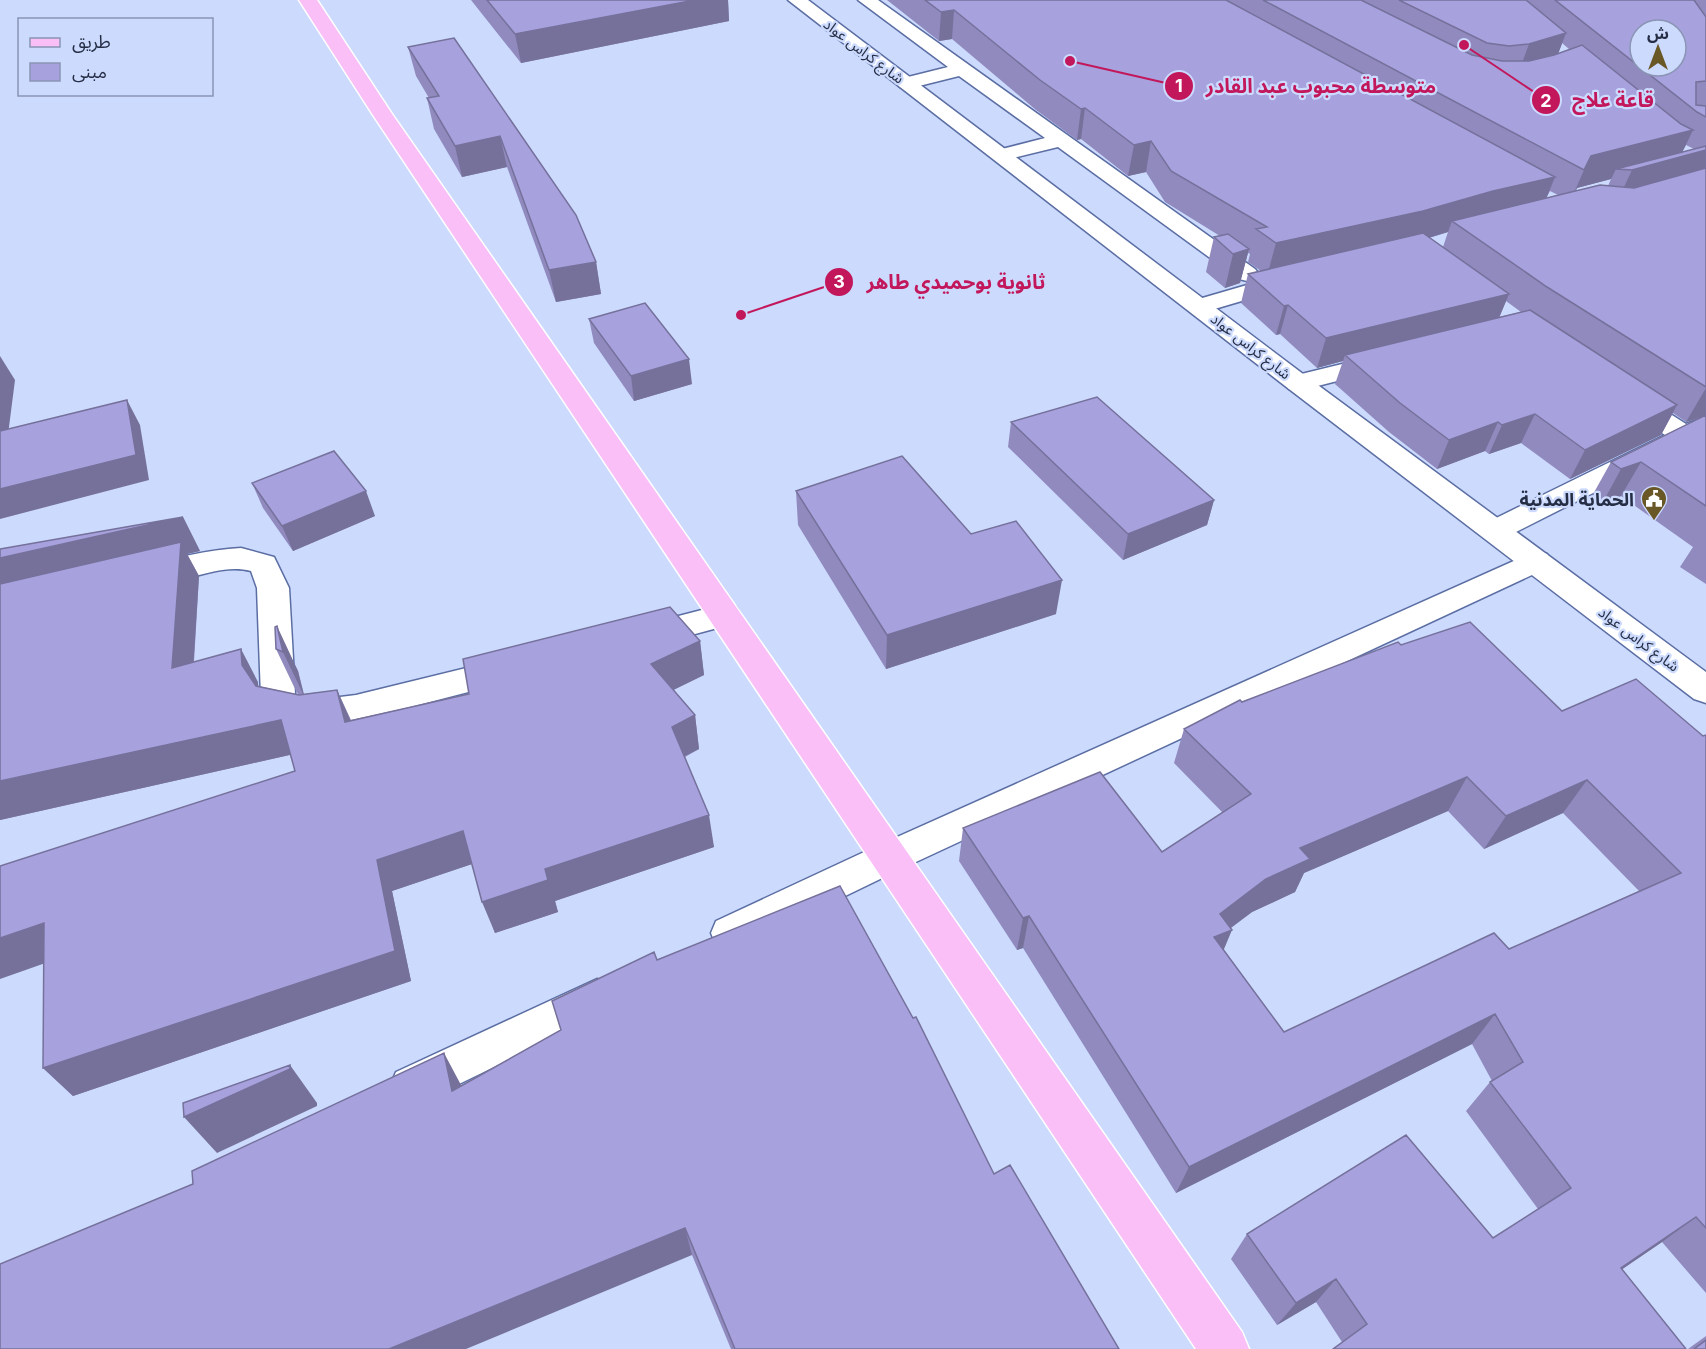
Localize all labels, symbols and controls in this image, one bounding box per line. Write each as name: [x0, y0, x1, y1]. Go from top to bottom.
street label: شارع كراس عواد: [818, 14, 908, 90]
legend: [18, 18, 213, 96]
north arrow: [1628, 18, 1688, 78]
text: ش: [1647, 23, 1669, 43]
text: طريق: [72, 31, 111, 53]
text: مبنى: [72, 61, 107, 83]
callout: متوسطة محبوب عبد القادر: [1164, 67, 1448, 105]
text: متوسطة محبوب عبد القادر: [1205, 74, 1436, 98]
text: 1: [1175, 75, 1183, 96]
callout: قاعة علاج: [1531, 81, 1666, 119]
text: قاعة علاج: [1572, 88, 1654, 115]
text: 2: [1540, 90, 1552, 111]
callout: ثانوية بوحميدي طاهر: [824, 263, 1057, 301]
text: ثانوية بوحميدي طاهر: [866, 270, 1045, 299]
text: 3: [833, 271, 845, 292]
street label: شارع كراس عواد: [1205, 309, 1295, 386]
public building icon: الحماية المدنية: [1639, 484, 1669, 522]
place label: الحماية المدنية: [1519, 489, 1634, 510]
street label: شارع كراس عواد: [1593, 602, 1683, 678]

